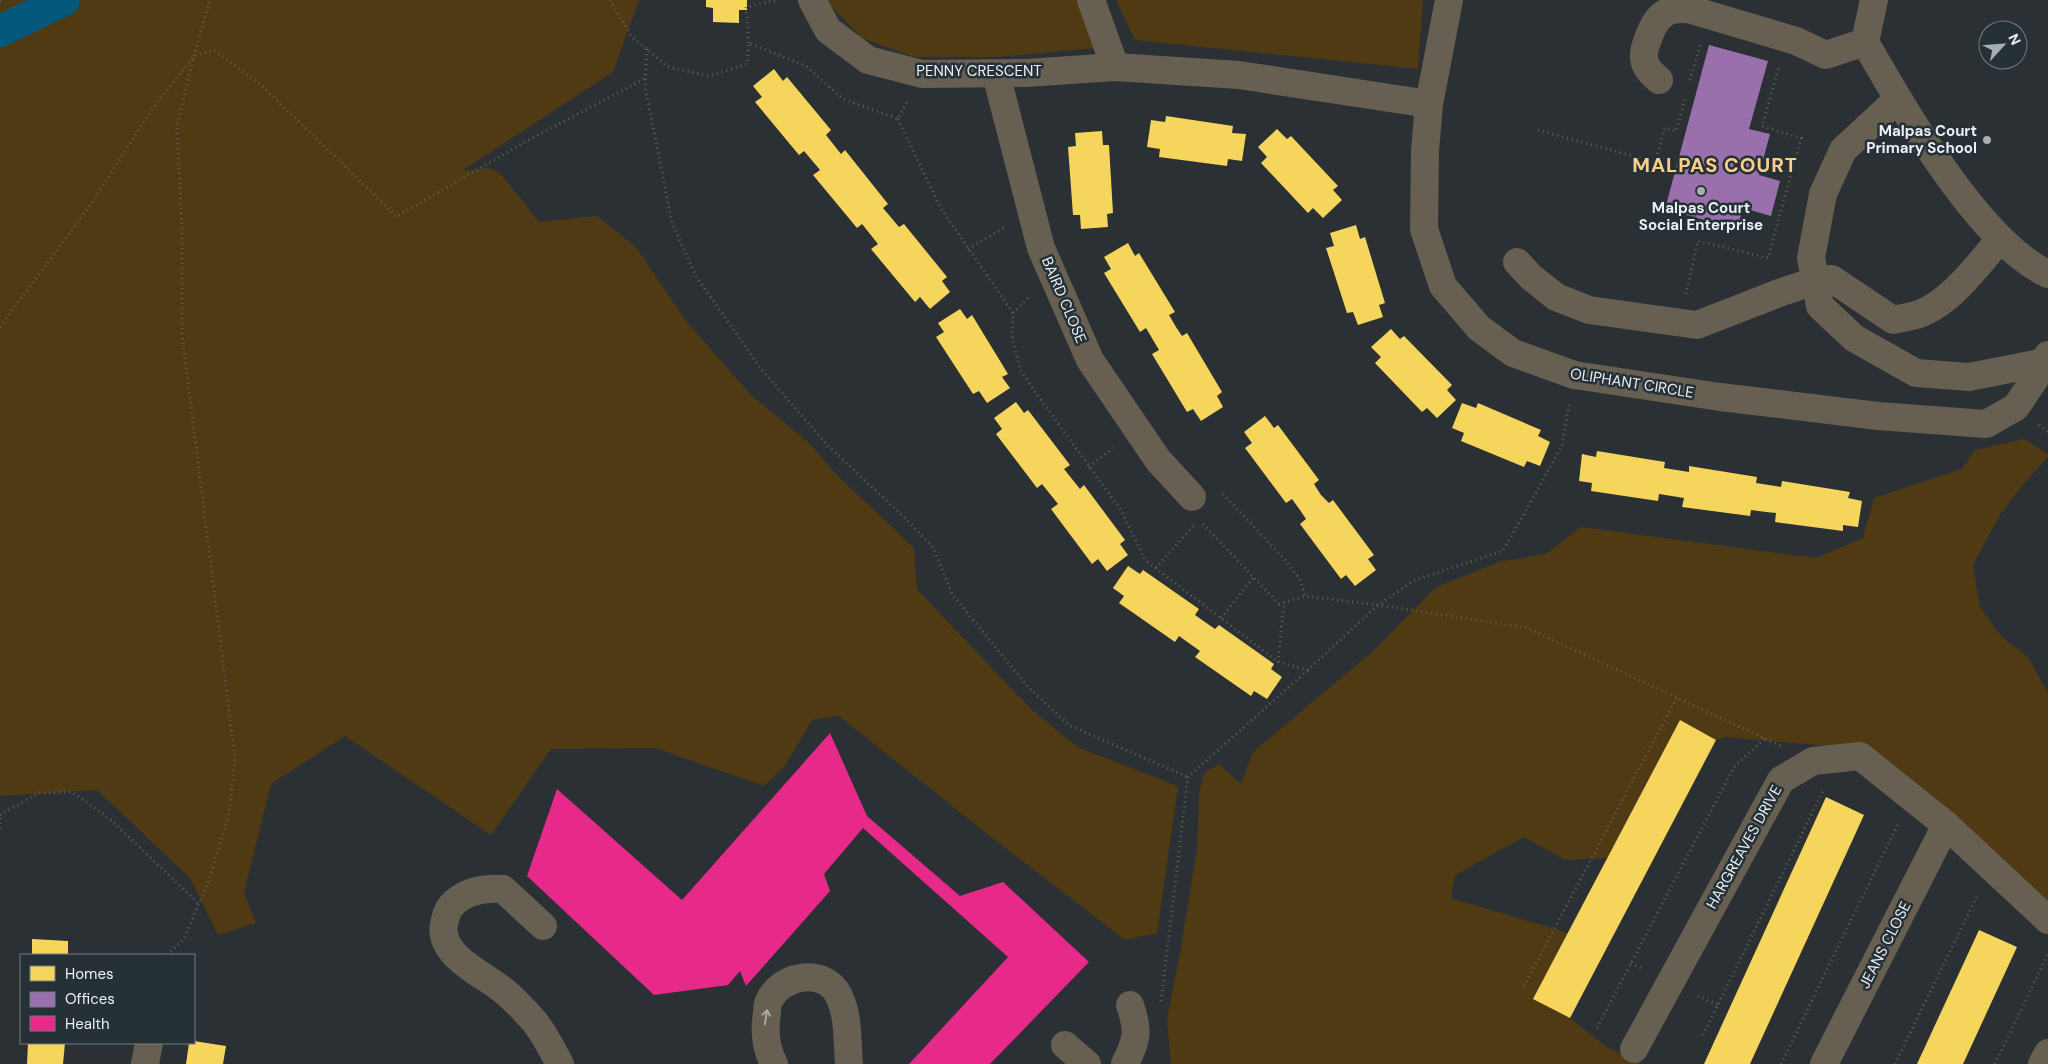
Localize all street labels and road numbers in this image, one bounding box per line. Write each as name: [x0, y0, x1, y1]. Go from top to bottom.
street label: PENNY CRESCENT: [916, 61, 1042, 81]
street label: BAIRD CLOSE: [1037, 254, 1091, 346]
street label: OLIPHANT CIRCLE: [1569, 363, 1695, 403]
street label: HARGREAVES DRIVE: [1702, 781, 1786, 913]
street label: JEANS CLOSE: [1854, 898, 1916, 992]

